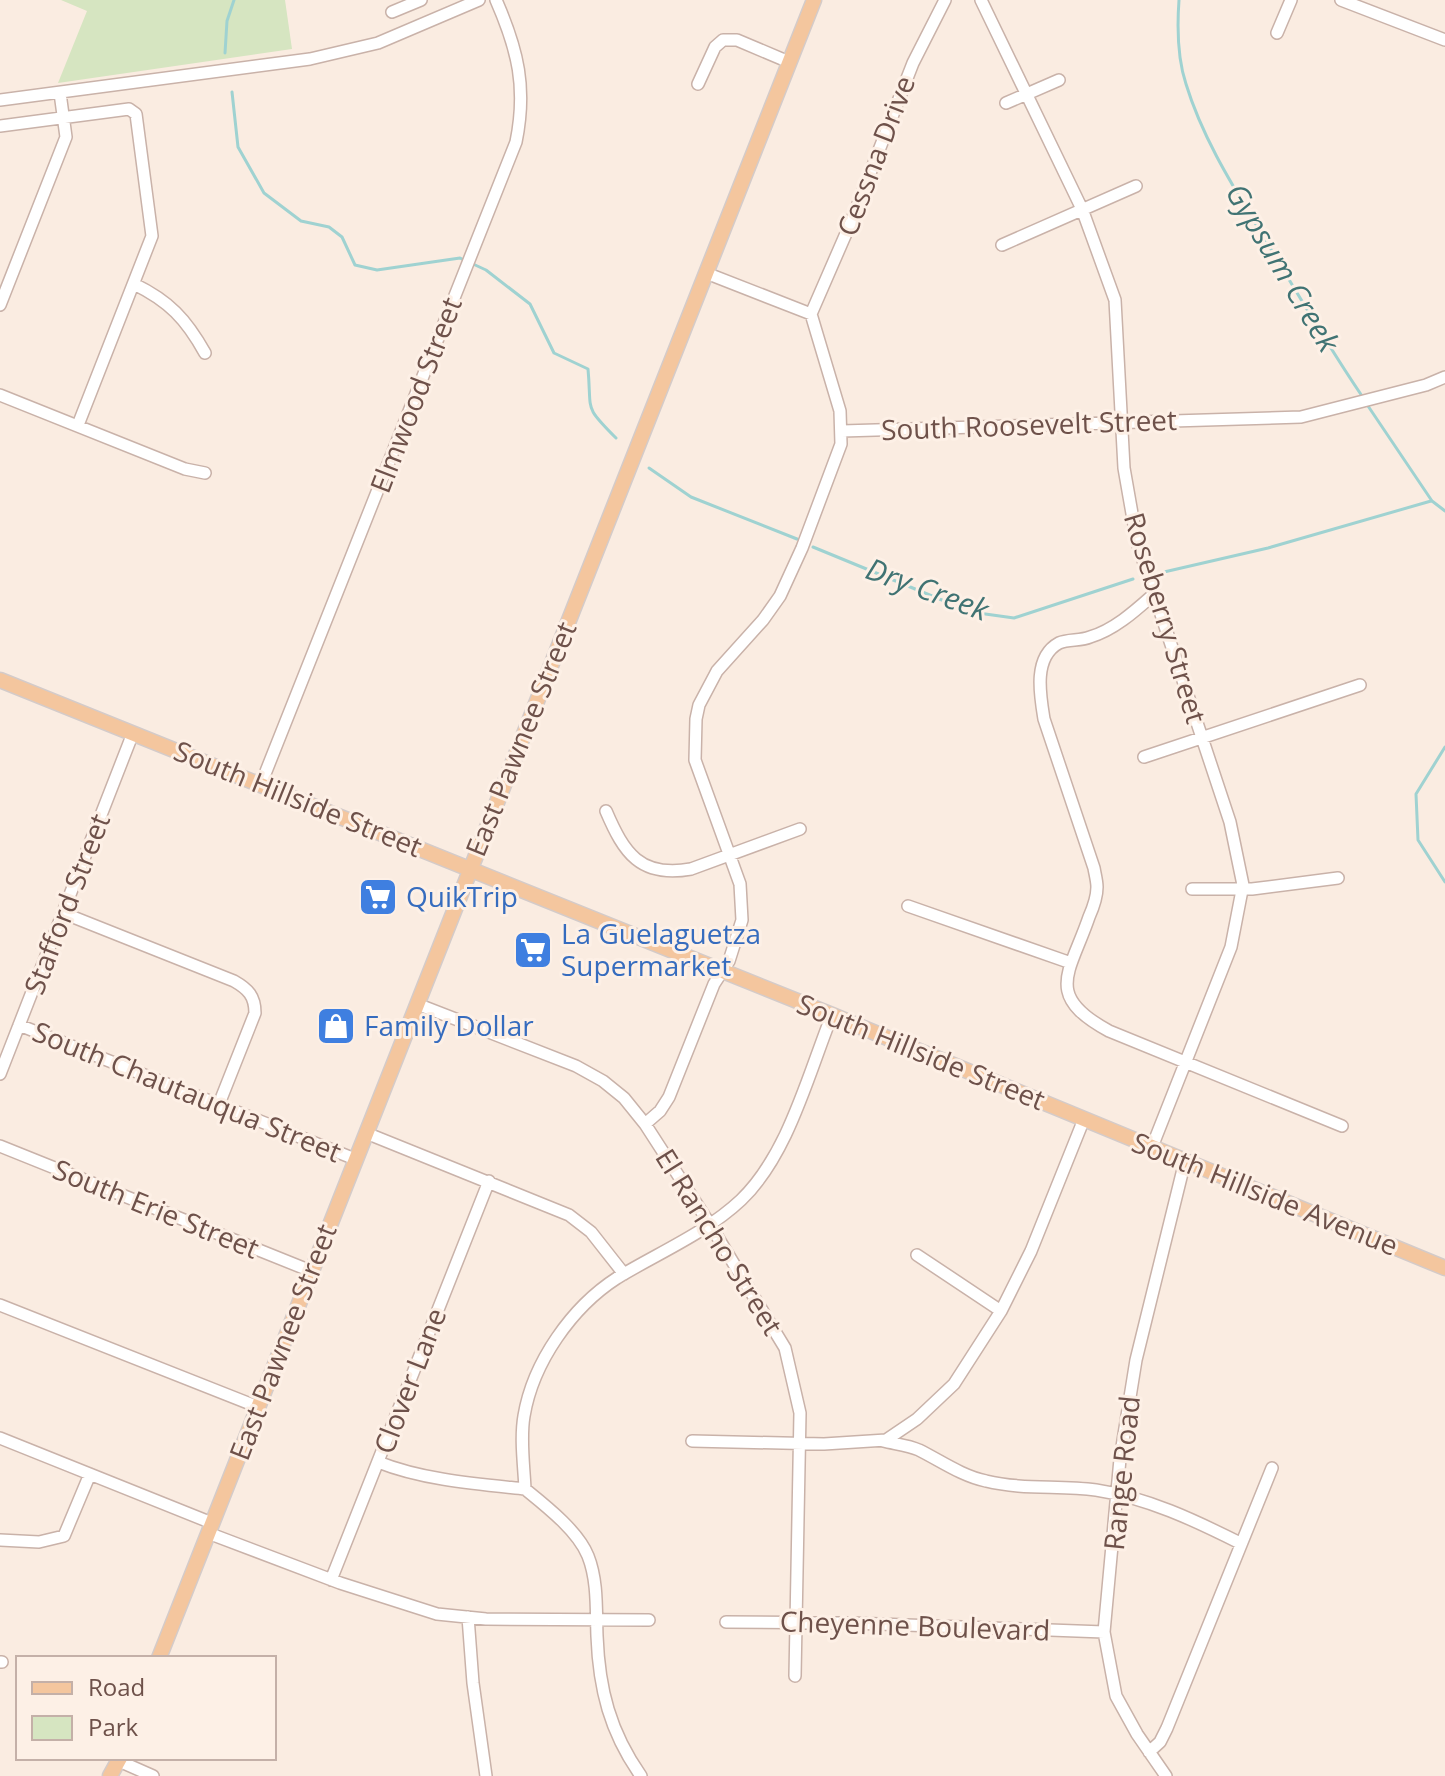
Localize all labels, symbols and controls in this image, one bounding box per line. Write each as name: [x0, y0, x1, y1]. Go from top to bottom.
street label: Cessna Drive: [827, 70, 923, 241]
water label: Gypsum Creek: [1217, 175, 1350, 360]
street label: Elmwood Street: [360, 291, 470, 498]
street label: South Roosevelt Street: [880, 400, 1178, 448]
street label: Roseberry Street: [1116, 508, 1216, 728]
water label: Dry Creek: [861, 548, 996, 630]
street label: East Pawnee Street: [456, 616, 585, 862]
street label: South Hillside Street: [169, 731, 428, 865]
street label: Stafford Street: [14, 808, 118, 999]
supermarket icon: QuikTrip: [357, 876, 399, 918]
place label: QuikTrip: [406, 877, 518, 915]
place label: La Guelaguetza Supermarket: [561, 914, 761, 984]
supermarket icon: La Guelaguetza Supermarket: [512, 929, 554, 971]
street label: South Hillside Street: [792, 984, 1051, 1118]
shop icon: Family Dollar: [315, 1005, 357, 1047]
place label: Family Dollar: [364, 1006, 534, 1044]
street label: South Chautauqua Street: [28, 1012, 347, 1170]
street label: South Hillside Avenue: [1127, 1122, 1404, 1264]
street label: El Rancho Street: [647, 1141, 792, 1342]
street label: South Erie Street: [48, 1149, 265, 1267]
street label: East Pawnee Street: [220, 1218, 345, 1465]
street label: Clover Lane: [364, 1302, 454, 1459]
street label: Range Road: [1094, 1394, 1148, 1552]
street label: Cheyenne Boulevard: [779, 1601, 1051, 1649]
legend: [16, 1656, 276, 1760]
text: Road: [88, 1670, 145, 1703]
text: Park: [88, 1710, 139, 1743]

